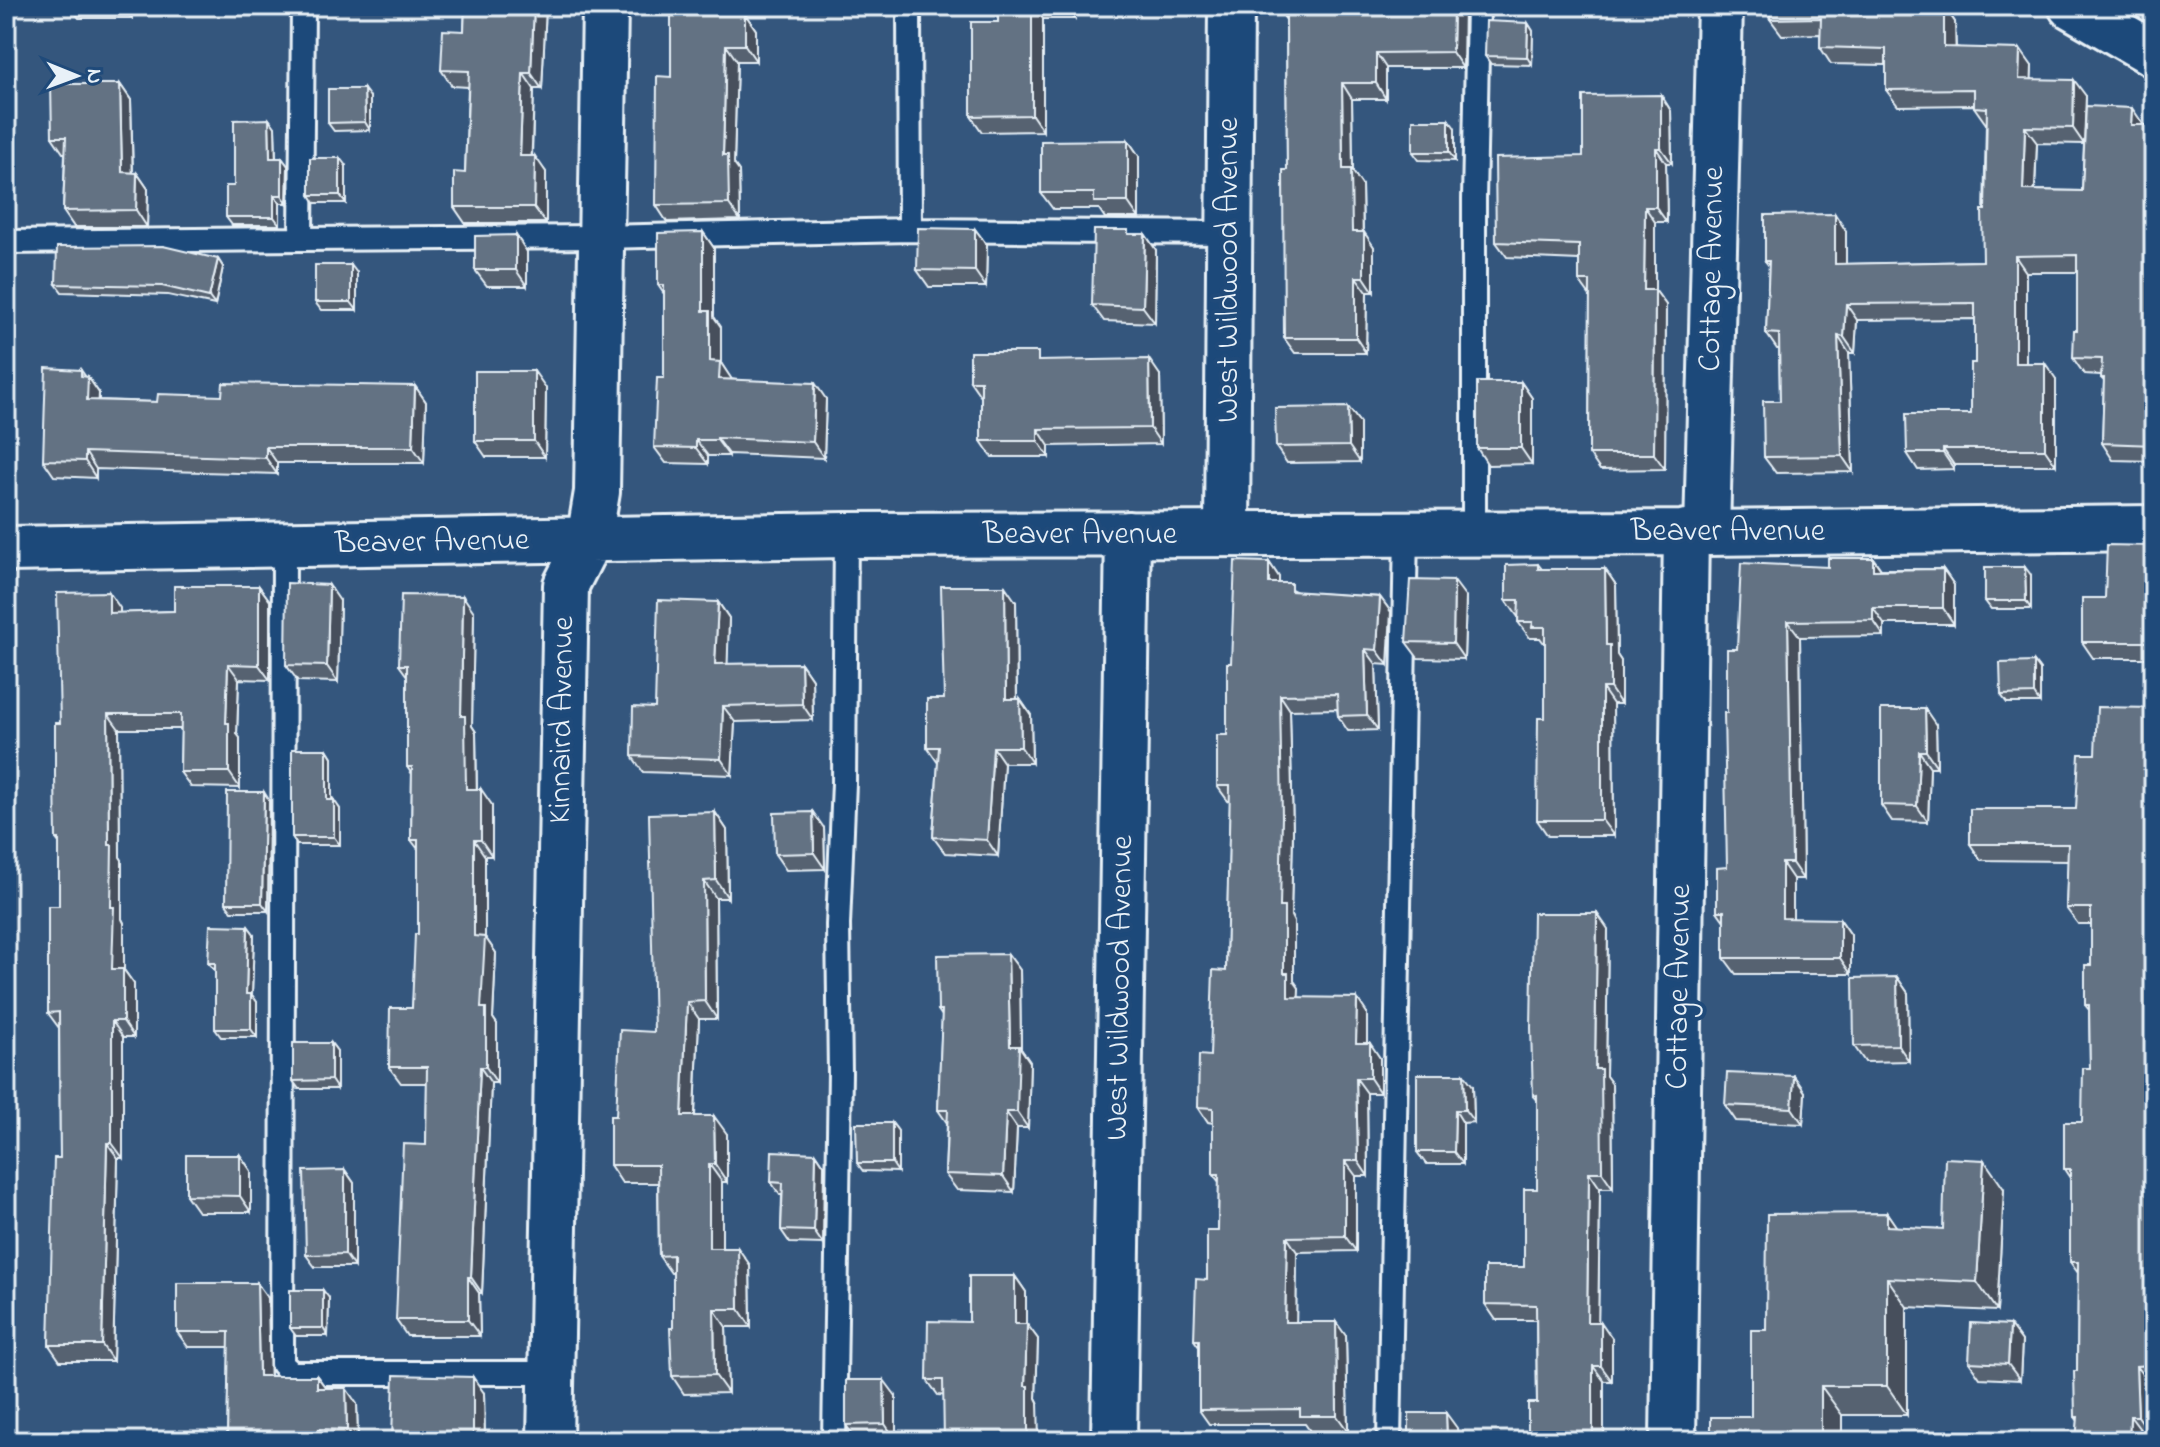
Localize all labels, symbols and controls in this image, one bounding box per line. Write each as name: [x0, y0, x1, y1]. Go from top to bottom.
north arrow: [36, 36, 116, 116]
text: N: [77, 69, 109, 84]
street label: West Wildwood Avenue: [1206, 117, 1253, 423]
street label: Cottage Avenue: [1688, 165, 1738, 372]
street label: Beaver Avenue: [1630, 509, 1826, 556]
street label: Beaver Avenue: [982, 512, 1178, 559]
street label: Beaver Avenue: [333, 518, 530, 568]
street label: Kinnaird Avenue: [538, 615, 588, 824]
street label: West Wildwood Avenue: [1095, 834, 1147, 1141]
street label: Cottage Avenue: [1655, 883, 1705, 1090]

